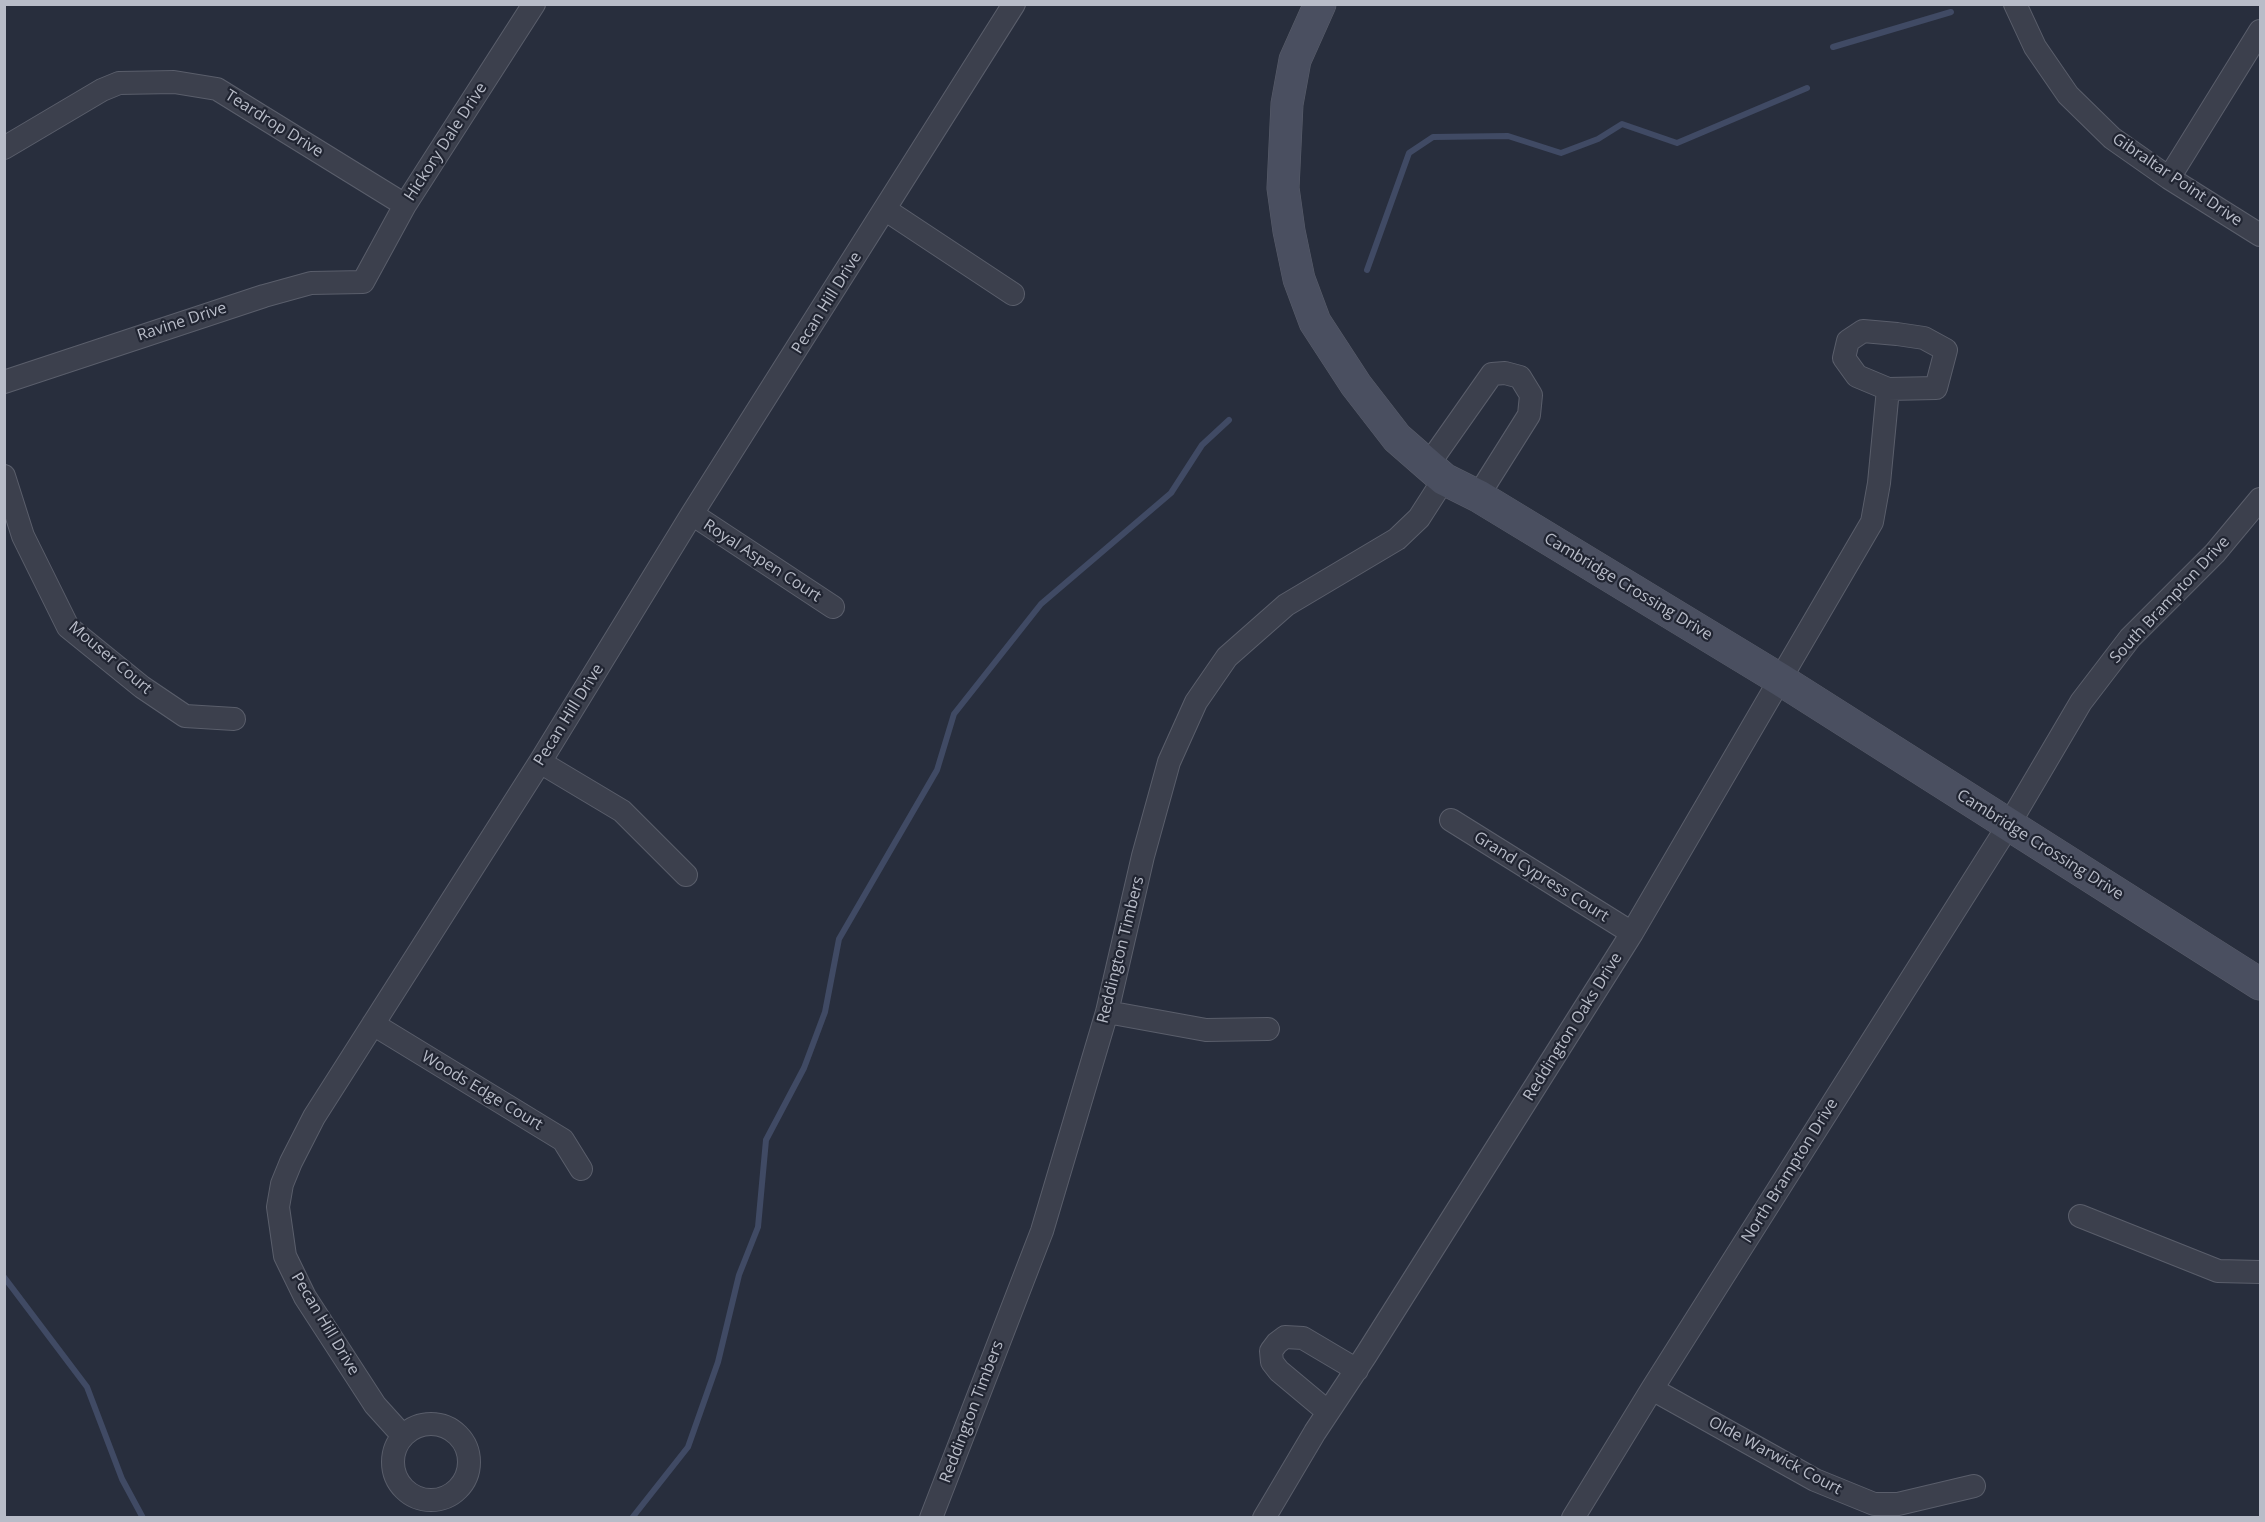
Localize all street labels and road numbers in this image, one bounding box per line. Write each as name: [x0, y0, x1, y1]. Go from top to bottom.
street label: Hickory Dale Drive: [401, 79, 491, 205]
street label: Teardrop Drive: [221, 86, 327, 162]
street label: Gibraltar Point Drive: [2108, 129, 2246, 231]
street label: Pecan Hill Drive: [788, 249, 866, 357]
street label: Ravine Drive: [135, 299, 229, 345]
street label: Royal Aspen Court: [699, 516, 825, 606]
street label: Cambridge Crossing Drive: [1540, 529, 1716, 645]
street label: South Brampton Drive: [2106, 532, 2234, 668]
street label: Mouser Court: [64, 618, 156, 698]
street label: Pecan Hill Drive: [530, 661, 608, 769]
street label: Cambridge Crossing Drive: [1953, 786, 2127, 904]
street label: Grand Cypress Court: [1470, 828, 1612, 926]
street label: Reddington Timbers: [1093, 874, 1149, 1026]
street label: Reddington Oaks Drive: [1520, 949, 1626, 1105]
street label: Woods Edge Court: [418, 1047, 546, 1135]
street label: North Brampton Drive: [1738, 1095, 1842, 1247]
street label: Pecan Hill Drive: [287, 1269, 363, 1379]
street label: Reddington Timbers: [936, 1338, 1008, 1486]
street label: Olde Warwick Court: [1705, 1413, 1845, 1499]

